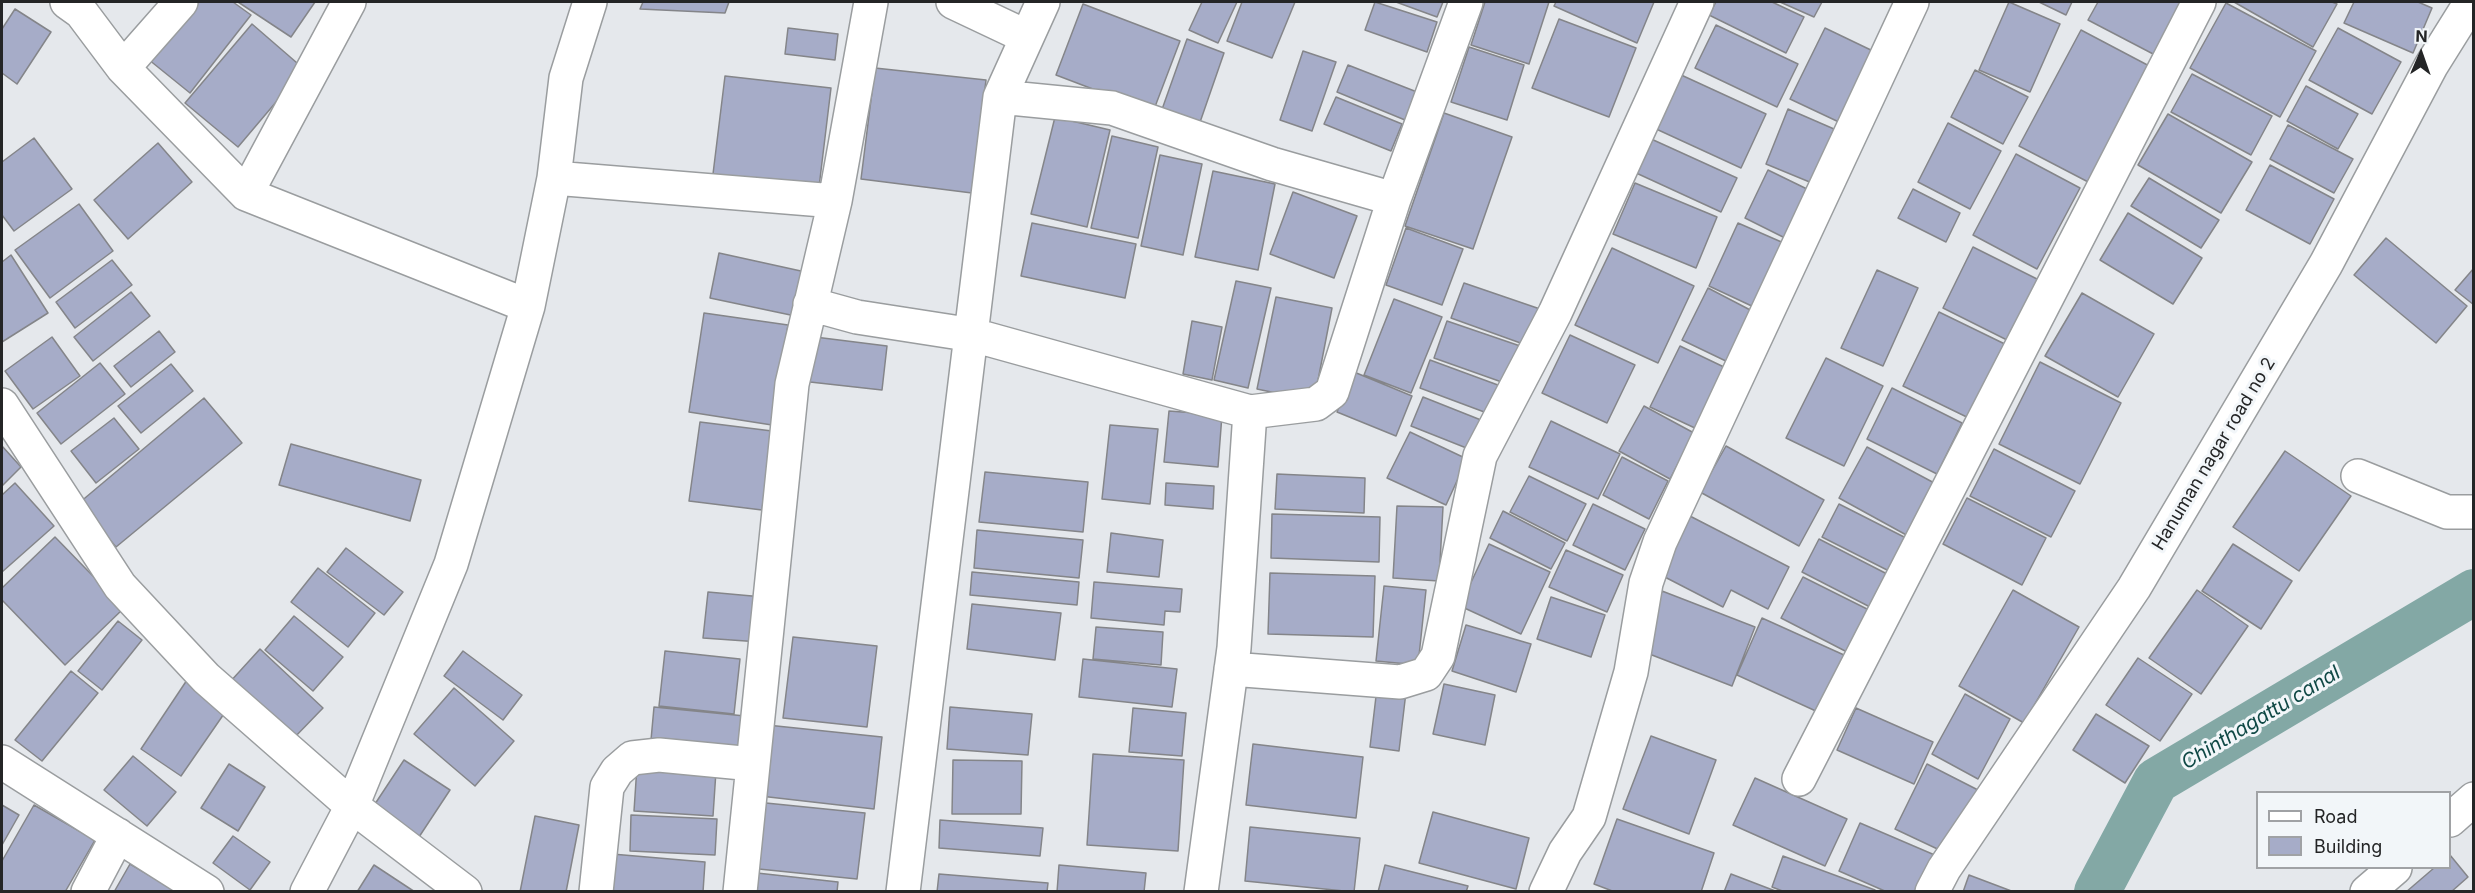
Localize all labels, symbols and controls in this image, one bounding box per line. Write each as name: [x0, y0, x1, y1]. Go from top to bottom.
north arrow: [2391, 24, 2451, 84]
text: N: [2415, 26, 2428, 46]
street label: Hanuman nagar road no 2: [2148, 354, 2280, 554]
water label: Chinthagattu canal: [2177, 661, 2345, 775]
legend: [2256, 791, 2451, 869]
text: Road: [2314, 806, 2357, 827]
text: Building: [2314, 836, 2382, 857]

